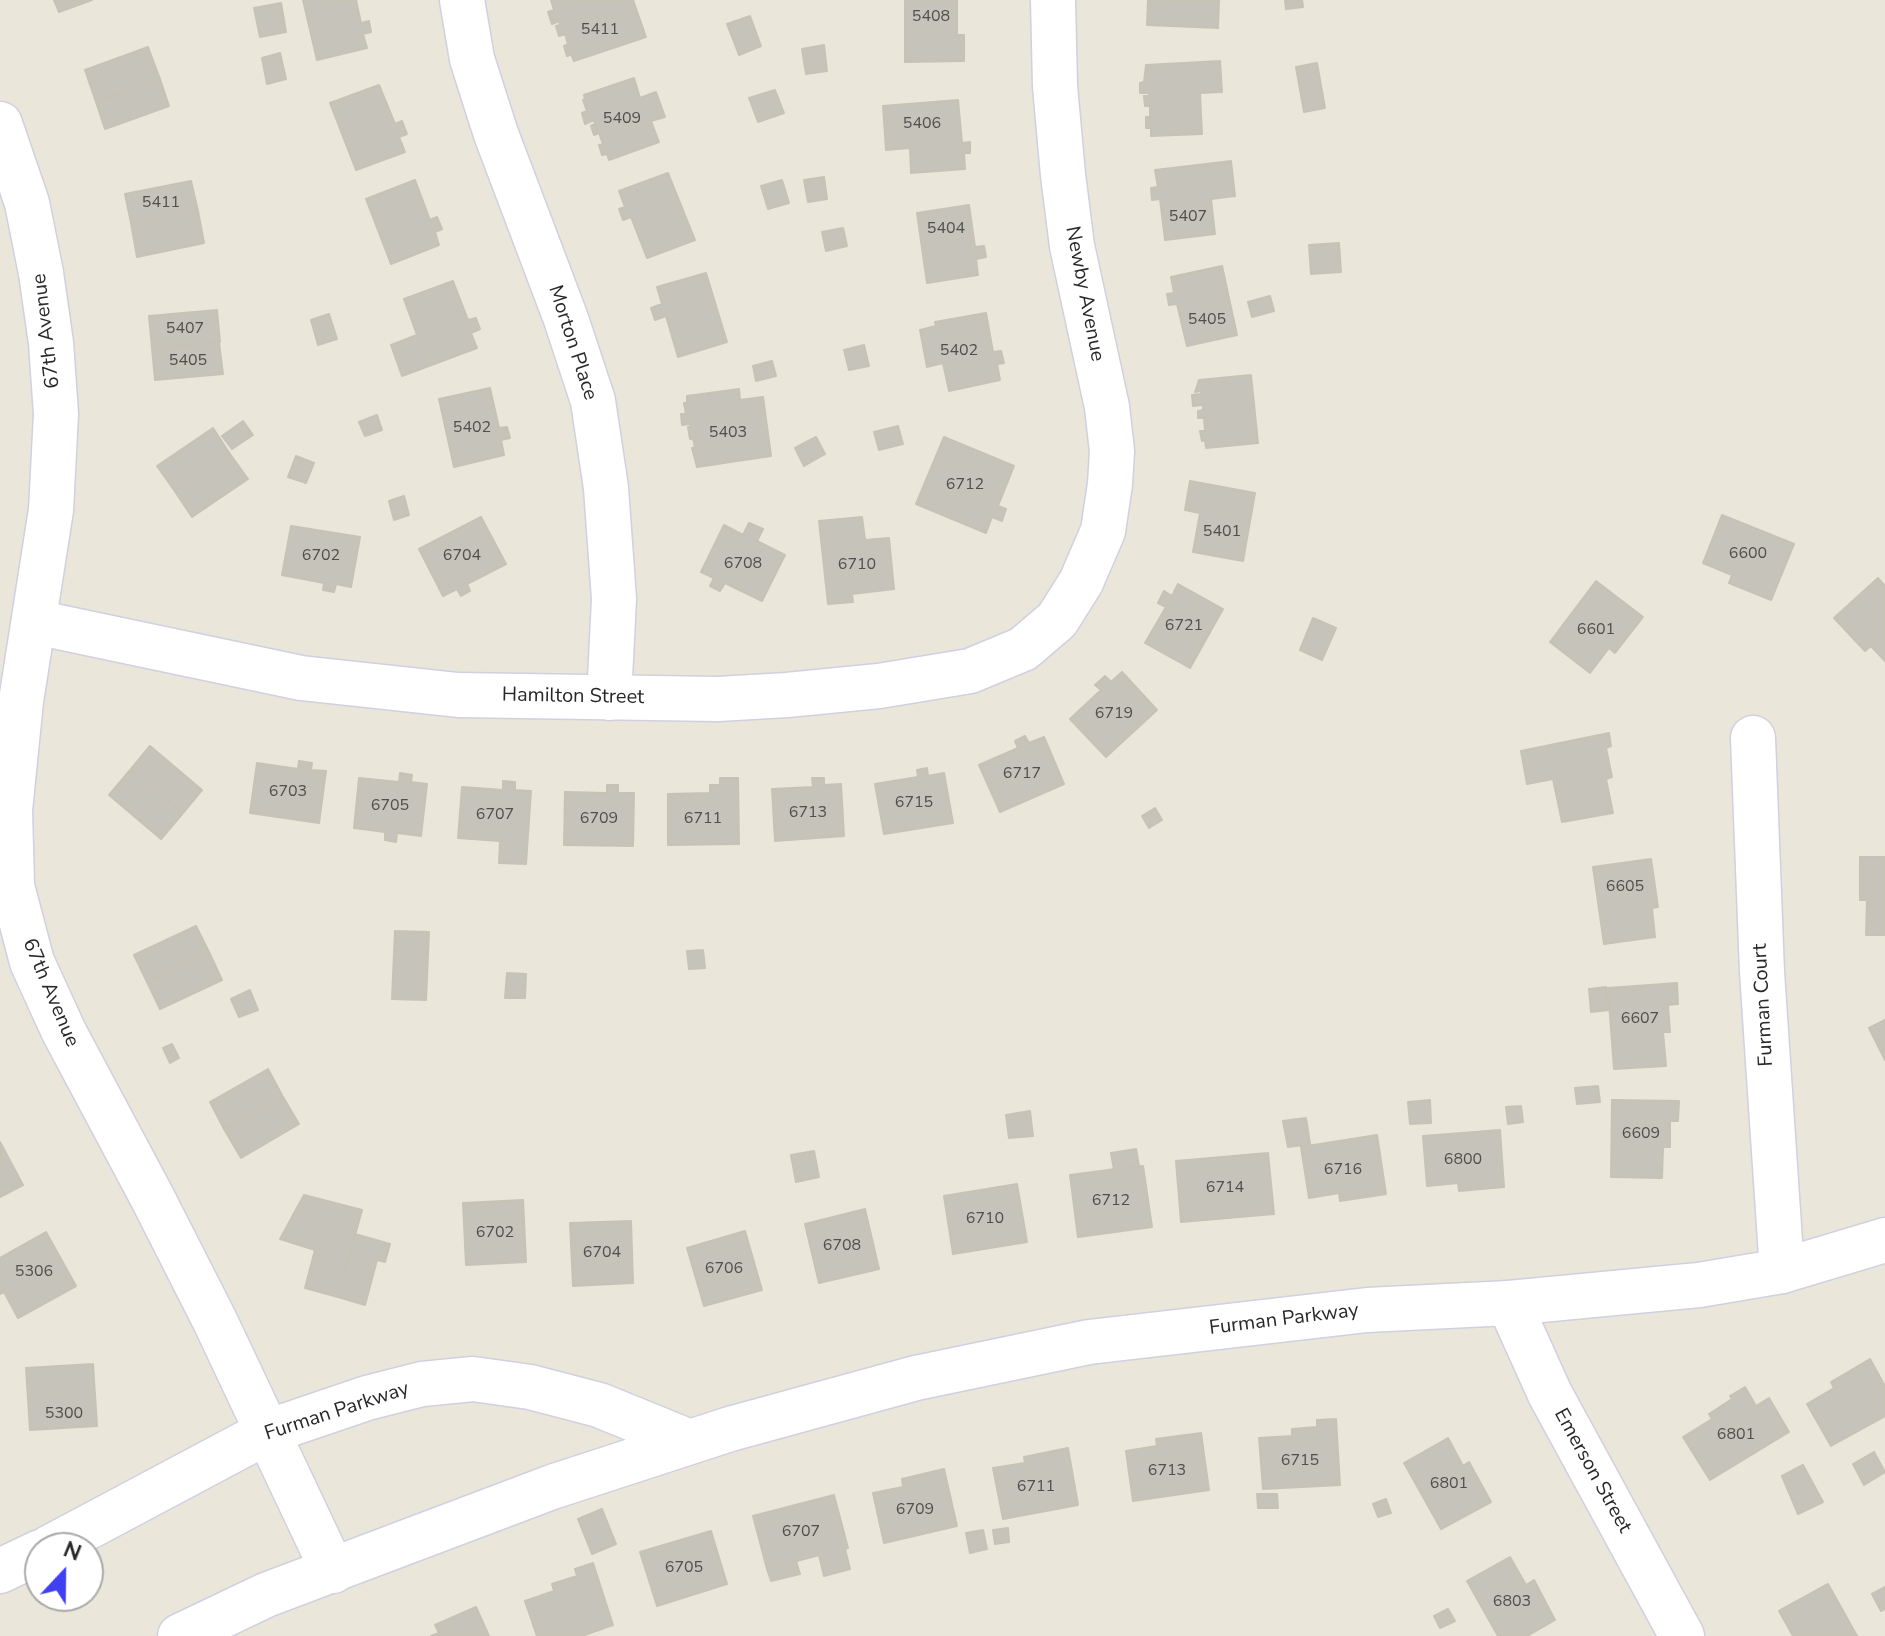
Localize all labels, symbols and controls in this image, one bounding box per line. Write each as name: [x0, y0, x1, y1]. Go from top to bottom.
house number: 5408: [912, 7, 950, 27]
house number: 5411: [581, 20, 619, 40]
house number: 5409: [603, 109, 641, 129]
house number: 5406: [903, 114, 941, 134]
house number: 5411: [142, 193, 180, 213]
house number: 5407: [1169, 207, 1207, 227]
house number: 5404: [927, 219, 965, 239]
street label: Newby Avenue: [1059, 224, 1109, 364]
street label: 67th Avenue: [28, 272, 66, 390]
street label: Morton Place: [542, 283, 602, 403]
house number: 5405: [1188, 310, 1226, 330]
house number: 5407: [166, 319, 204, 339]
house number: 5402: [940, 341, 978, 361]
house number: 5405: [169, 351, 207, 371]
house number: 5402: [453, 418, 491, 438]
house number: 5403: [709, 423, 747, 443]
house number: 6712: [946, 475, 984, 495]
house number: 5401: [1203, 522, 1241, 542]
house number: 6600: [1729, 544, 1767, 564]
house number: 6702: [302, 546, 340, 566]
house number: 6704: [443, 546, 481, 566]
house number: 6708: [724, 554, 762, 574]
house number: 6710: [838, 555, 876, 575]
house number: 6721: [1165, 616, 1203, 636]
house number: 6601: [1577, 620, 1615, 640]
street label: Hamilton Street: [502, 684, 644, 710]
house number: 6719: [1095, 704, 1133, 724]
house number: 6717: [1003, 764, 1041, 784]
house number: 6703: [269, 782, 307, 802]
house number: 6715: [895, 793, 933, 813]
house number: 6705: [371, 796, 409, 816]
house number: 6713: [789, 803, 827, 823]
house number: 6707: [476, 805, 514, 825]
house number: 6709: [580, 809, 618, 829]
house number: 6711: [684, 809, 722, 829]
house number: 6605: [1606, 877, 1644, 897]
street label: 67th Avenue: [16, 935, 84, 1051]
street label: Furman Court: [1749, 943, 1779, 1067]
house number: 6607: [1621, 1009, 1659, 1029]
house number: 6609: [1622, 1124, 1660, 1144]
house number: 6800: [1444, 1150, 1482, 1170]
house number: 6716: [1324, 1160, 1362, 1180]
house number: 6714: [1206, 1178, 1244, 1198]
house number: 6712: [1092, 1191, 1130, 1211]
house number: 6710: [966, 1209, 1004, 1229]
house number: 6702: [476, 1223, 514, 1243]
house number: 6708: [823, 1236, 861, 1256]
house number: 6704: [583, 1243, 621, 1263]
house number: 6706: [705, 1259, 743, 1279]
house number: 5306: [15, 1262, 53, 1282]
street label: Furman Parkway: [1208, 1299, 1360, 1341]
street label: Furman Parkway: [262, 1377, 412, 1447]
house number: 5300: [45, 1404, 83, 1424]
street label: Emerson Street: [1548, 1405, 1636, 1537]
house number: 6801: [1717, 1425, 1755, 1445]
house number: 6715: [1281, 1451, 1319, 1471]
house number: 6713: [1148, 1461, 1186, 1481]
house number: 6801: [1430, 1474, 1468, 1494]
house number: 6711: [1017, 1477, 1055, 1497]
house number: 6709: [896, 1500, 934, 1520]
house number: 6707: [782, 1522, 820, 1542]
north arrow: [24, 1532, 104, 1612]
text: N: [59, 1535, 85, 1569]
house number: 6705: [665, 1558, 703, 1578]
house number: 6803: [1493, 1592, 1531, 1612]

